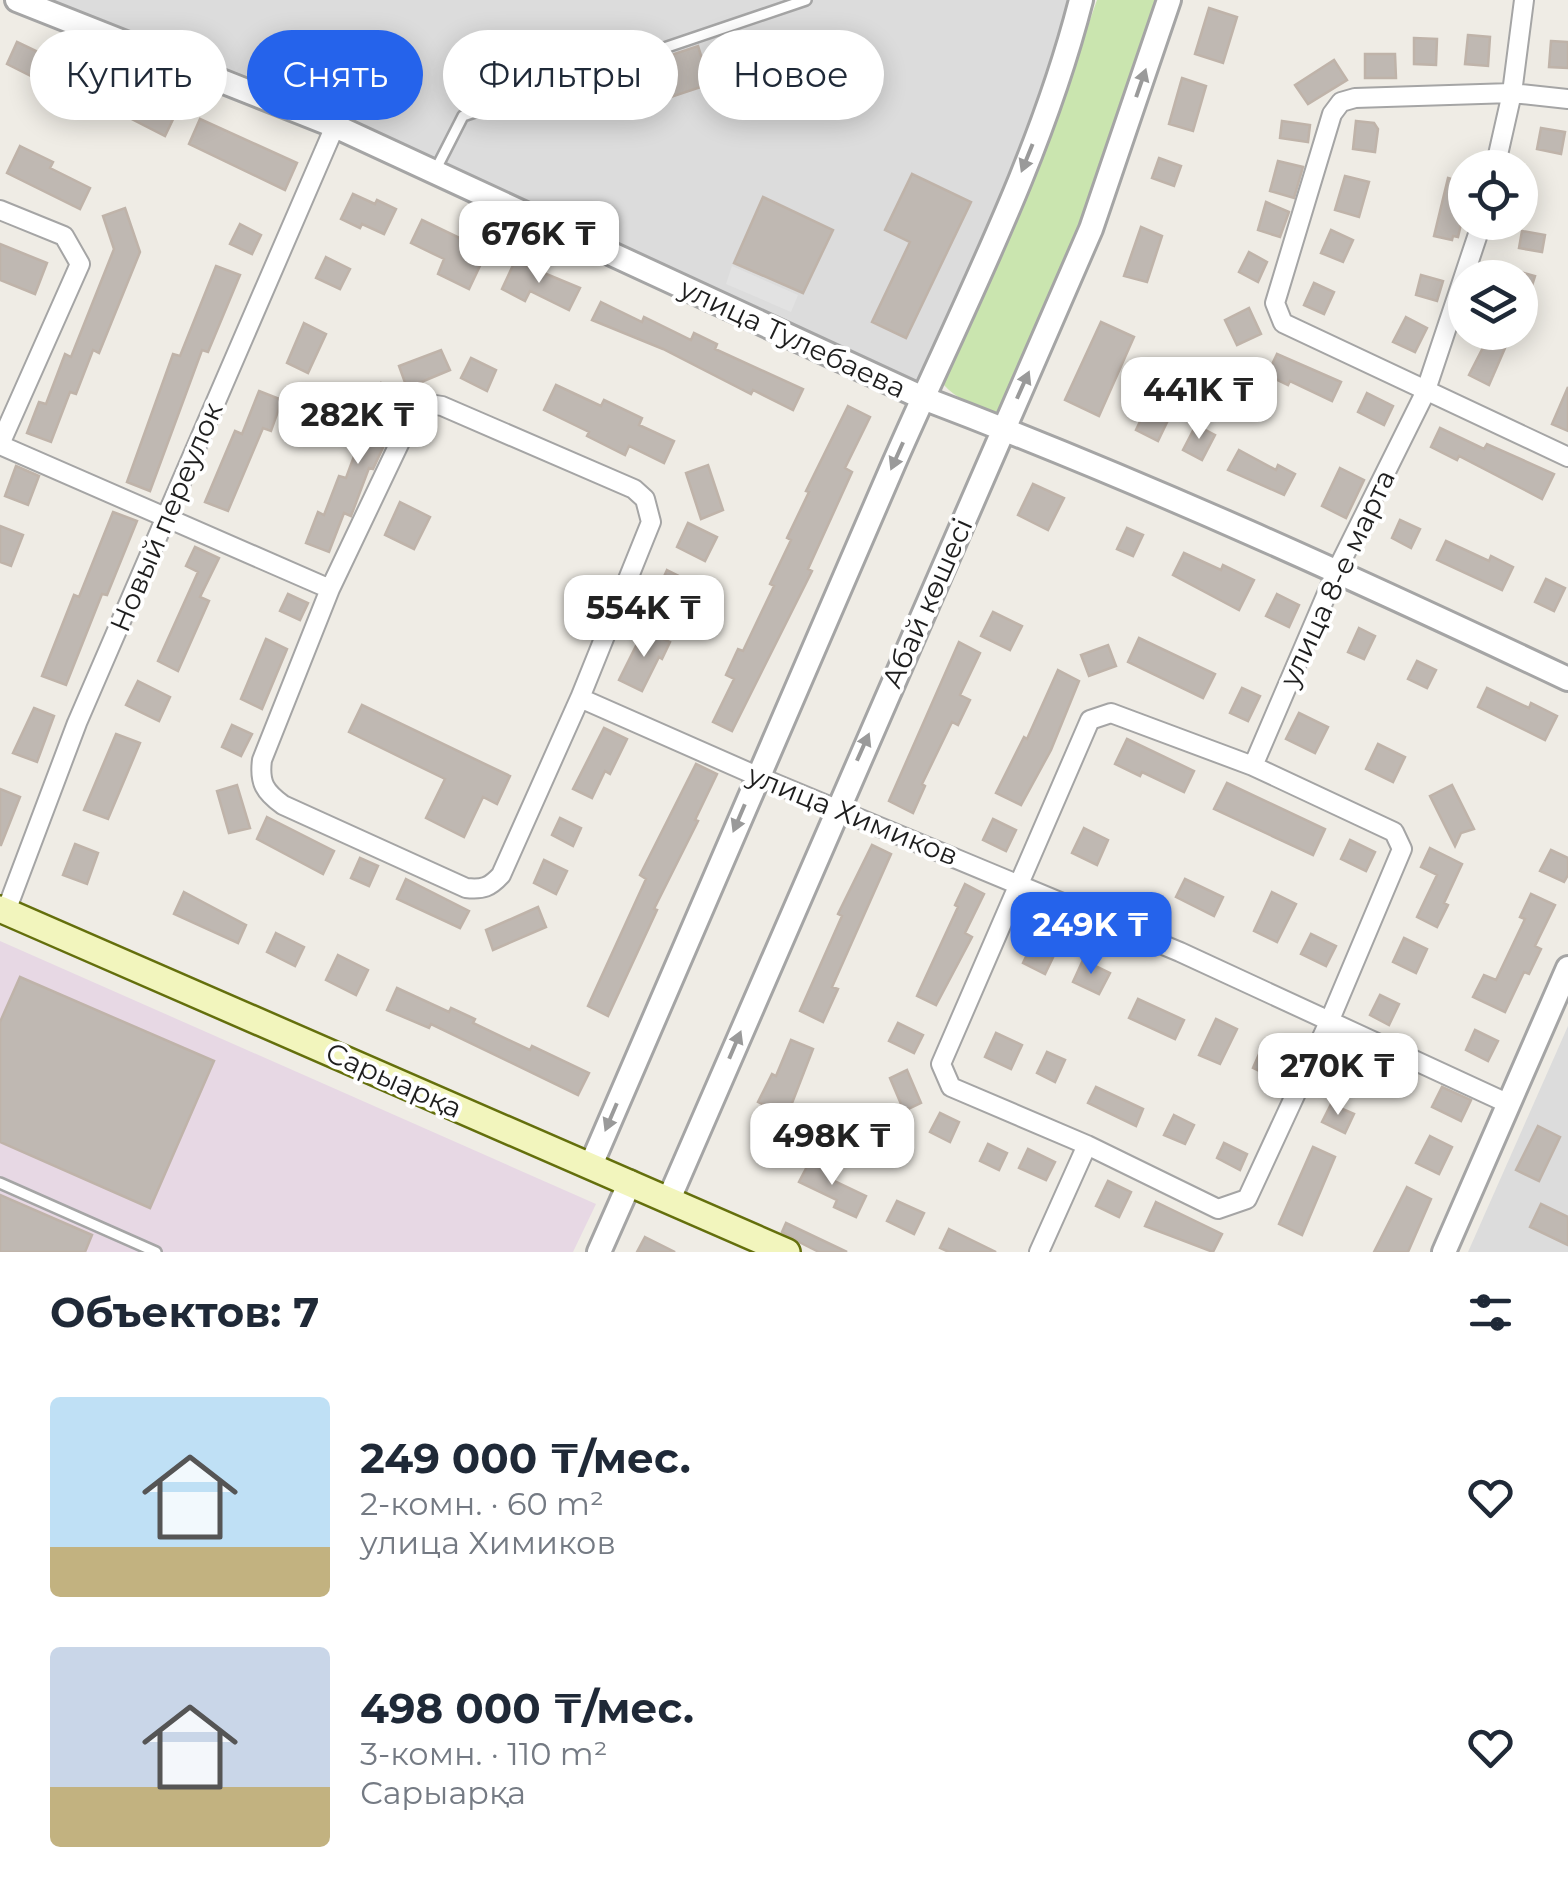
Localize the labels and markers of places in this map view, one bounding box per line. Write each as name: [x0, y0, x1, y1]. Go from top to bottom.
pin: 676K ₸: [458, 201, 620, 286]
pin: 441K ₸: [1118, 357, 1280, 442]
pin: 282K ₸: [277, 382, 439, 467]
pin: 554K ₸: [563, 575, 725, 660]
pin: 249K ₸: [1010, 892, 1172, 977]
pin: 270K ₸: [1257, 1033, 1419, 1118]
pin: 498K ₸: [751, 1103, 913, 1188]

